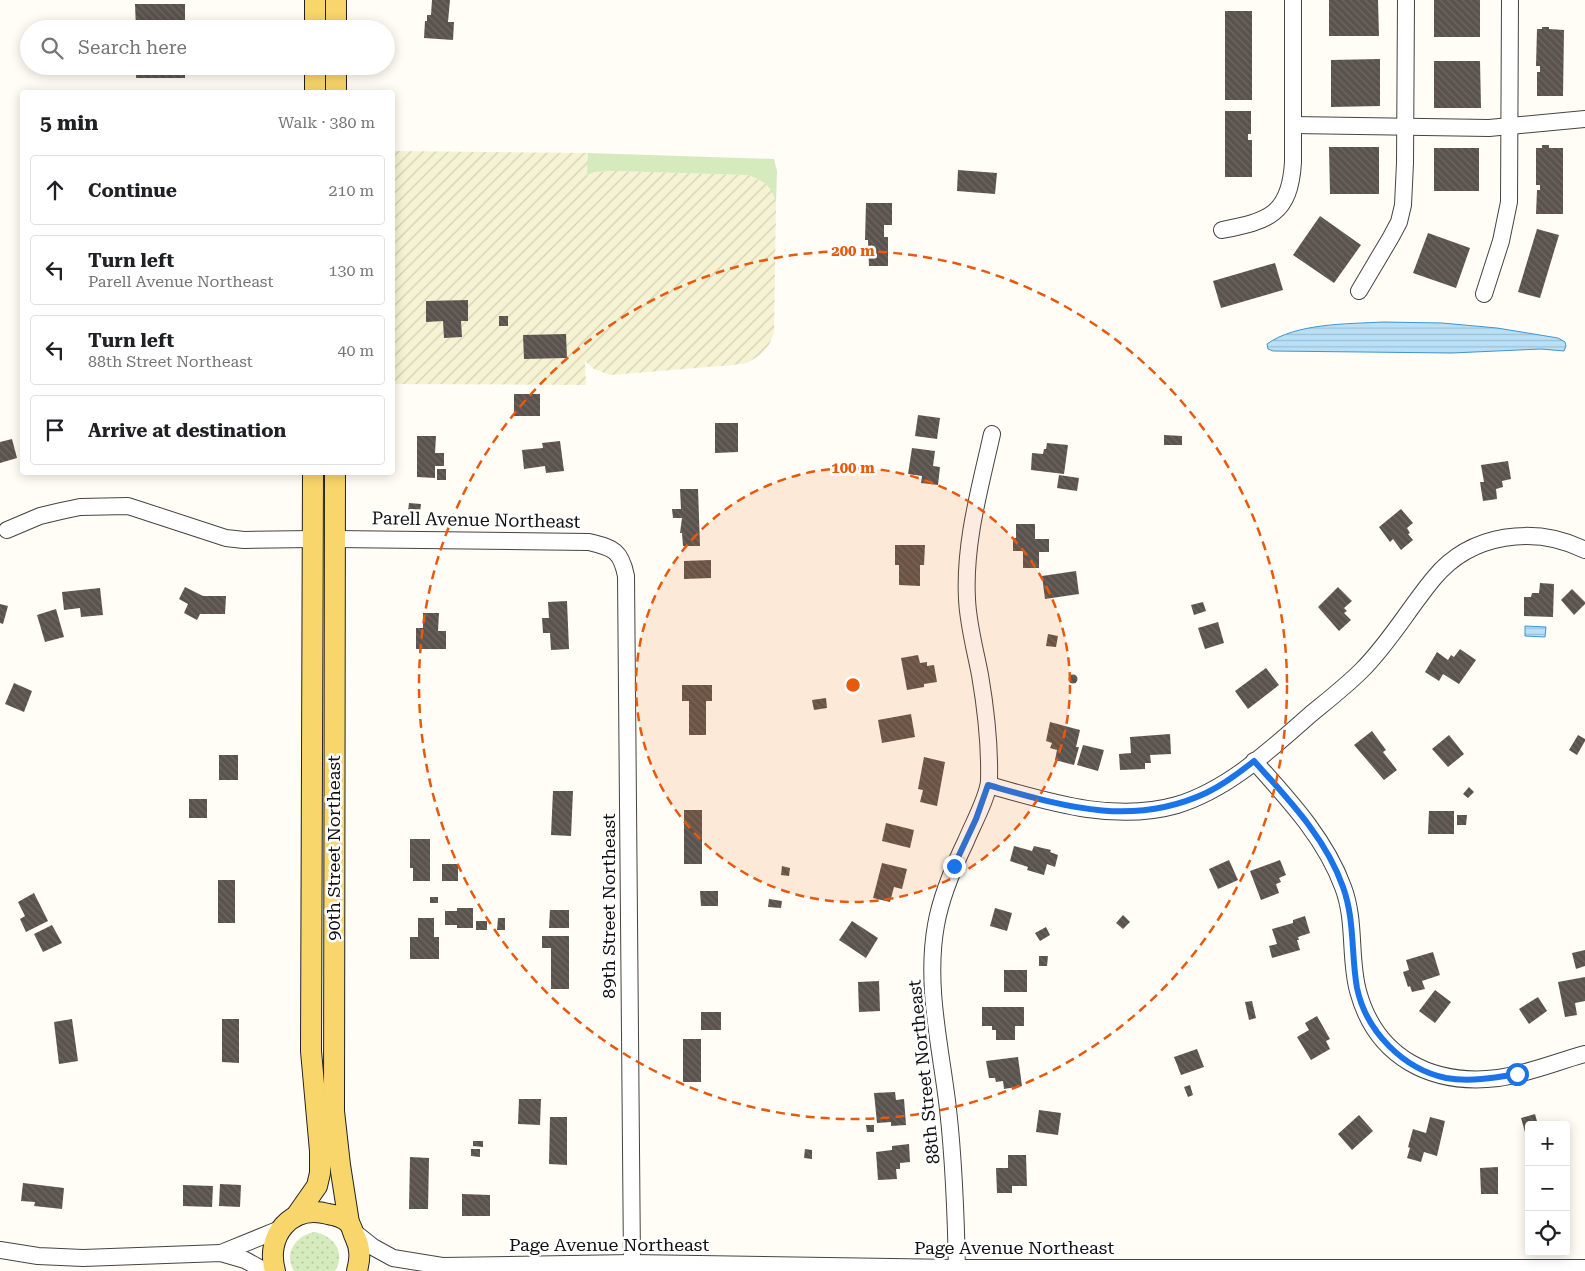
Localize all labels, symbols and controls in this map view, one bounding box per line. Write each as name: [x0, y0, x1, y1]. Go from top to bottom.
search box: [20, 20, 395, 75]
icon: search: [38, 34, 66, 62]
text: Search here: [78, 36, 187, 59]
text: 5 min: [40, 111, 98, 135]
text: Walk · 380 m: [278, 113, 375, 132]
icon: ahead: [41, 176, 69, 204]
text: Continue: [88, 179, 177, 202]
text: 210 m: [328, 181, 374, 200]
text: 200 m: [831, 242, 875, 260]
text: Turn left: [88, 249, 174, 272]
icon: left: [41, 256, 69, 284]
text: 130 m: [328, 261, 374, 280]
text: Parell Avenue Northeast: [88, 272, 273, 291]
text: Turn left: [88, 329, 174, 352]
icon: left: [41, 336, 69, 364]
text: 40 m: [337, 341, 374, 360]
text: 88th Street Northeast: [88, 352, 253, 371]
icon: arrive: [41, 416, 69, 444]
text: Arrive at destination: [88, 419, 286, 442]
text: 100 m: [831, 459, 875, 477]
street label: Parell Avenue Northeast: [372, 507, 581, 532]
centre of rings: [844, 676, 862, 694]
street label: 90th Street Northeast: [323, 755, 344, 941]
street label: 89th Street Northeast: [598, 813, 619, 999]
route end: [943, 855, 966, 878]
street label: 88th Street Northeast: [903, 979, 944, 1165]
route start: [1506, 1063, 1529, 1086]
map controls: [1525, 1121, 1570, 1256]
button: +: [1525, 1121, 1570, 1166]
button: −: [1525, 1166, 1570, 1211]
button: locate: [1525, 1211, 1570, 1256]
street label: Page Avenue Northeast: [509, 1234, 709, 1255]
street label: Page Avenue Northeast: [914, 1237, 1114, 1258]

